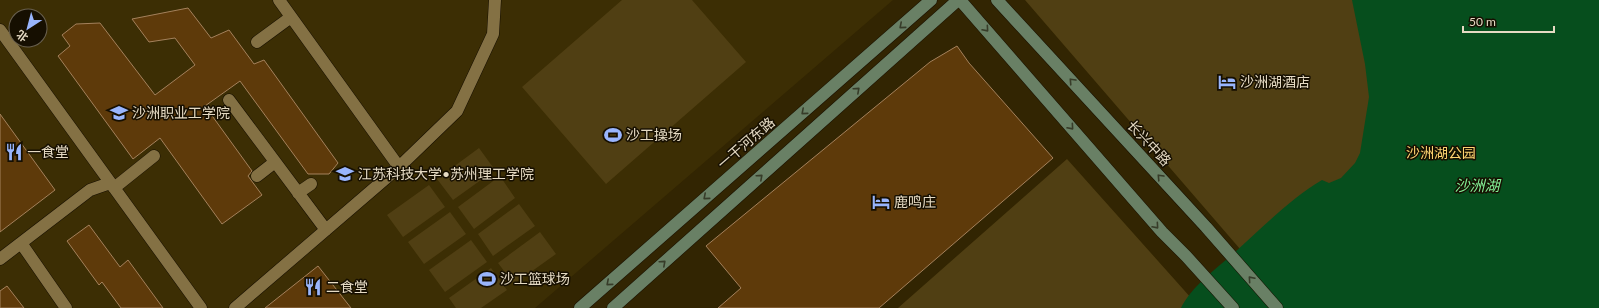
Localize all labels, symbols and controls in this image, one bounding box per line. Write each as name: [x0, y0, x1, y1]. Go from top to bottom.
north arrow: [8, 8, 48, 48]
scale bar: [1463, 8, 1554, 34]
text: 50 m: [1469, 14, 1496, 29]
one-way arrow: [899, 21, 906, 28]
one-way arrow: [981, 25, 988, 32]
text: 北: [14, 28, 30, 45]
hotel icon: 沙洲湖酒店: [1217, 72, 1237, 92]
place label: 沙洲湖酒店: [1240, 73, 1310, 90]
one-way arrow: [1070, 79, 1077, 86]
one-way arrow: [852, 88, 860, 95]
school or university icon: 沙洲职业工学院: [109, 103, 129, 123]
place label: 沙洲职业工学院: [132, 104, 230, 121]
one-way arrow: [801, 107, 809, 114]
street label: 一干河东路: [714, 113, 778, 172]
street label: 长兴中路: [1124, 116, 1175, 169]
one-way arrow: [1066, 123, 1073, 130]
sports icon: 沙工操场: [603, 125, 623, 145]
place label: 沙工操场: [626, 126, 682, 143]
restaurant icon: 一食堂: [4, 142, 24, 162]
place label: 一食堂: [27, 143, 69, 160]
park label: 沙洲湖公园: [1406, 144, 1476, 161]
school or university icon: 江苏科技大学•苏州理工学院: [335, 164, 355, 184]
place label: 江苏科技大学•苏州理工学院: [358, 165, 534, 182]
one-way arrow: [755, 174, 763, 182]
one-way arrow: [1158, 174, 1165, 182]
water label: 沙洲湖: [1454, 176, 1501, 194]
hotel icon: 鹿鸣庄: [871, 192, 891, 212]
one-way arrow: [704, 193, 711, 200]
place label: 鹿鸣庄: [894, 193, 936, 210]
one-way arrow: [1152, 221, 1159, 228]
one-way arrow: [658, 261, 666, 268]
sports icon: 沙工篮球场: [477, 269, 497, 289]
place label: 沙工篮球场: [500, 270, 570, 287]
one-way arrow: [1249, 276, 1256, 283]
restaurant icon: 二食堂: [303, 277, 323, 297]
place label: 二食堂: [326, 278, 368, 295]
one-way arrow: [606, 278, 613, 285]

